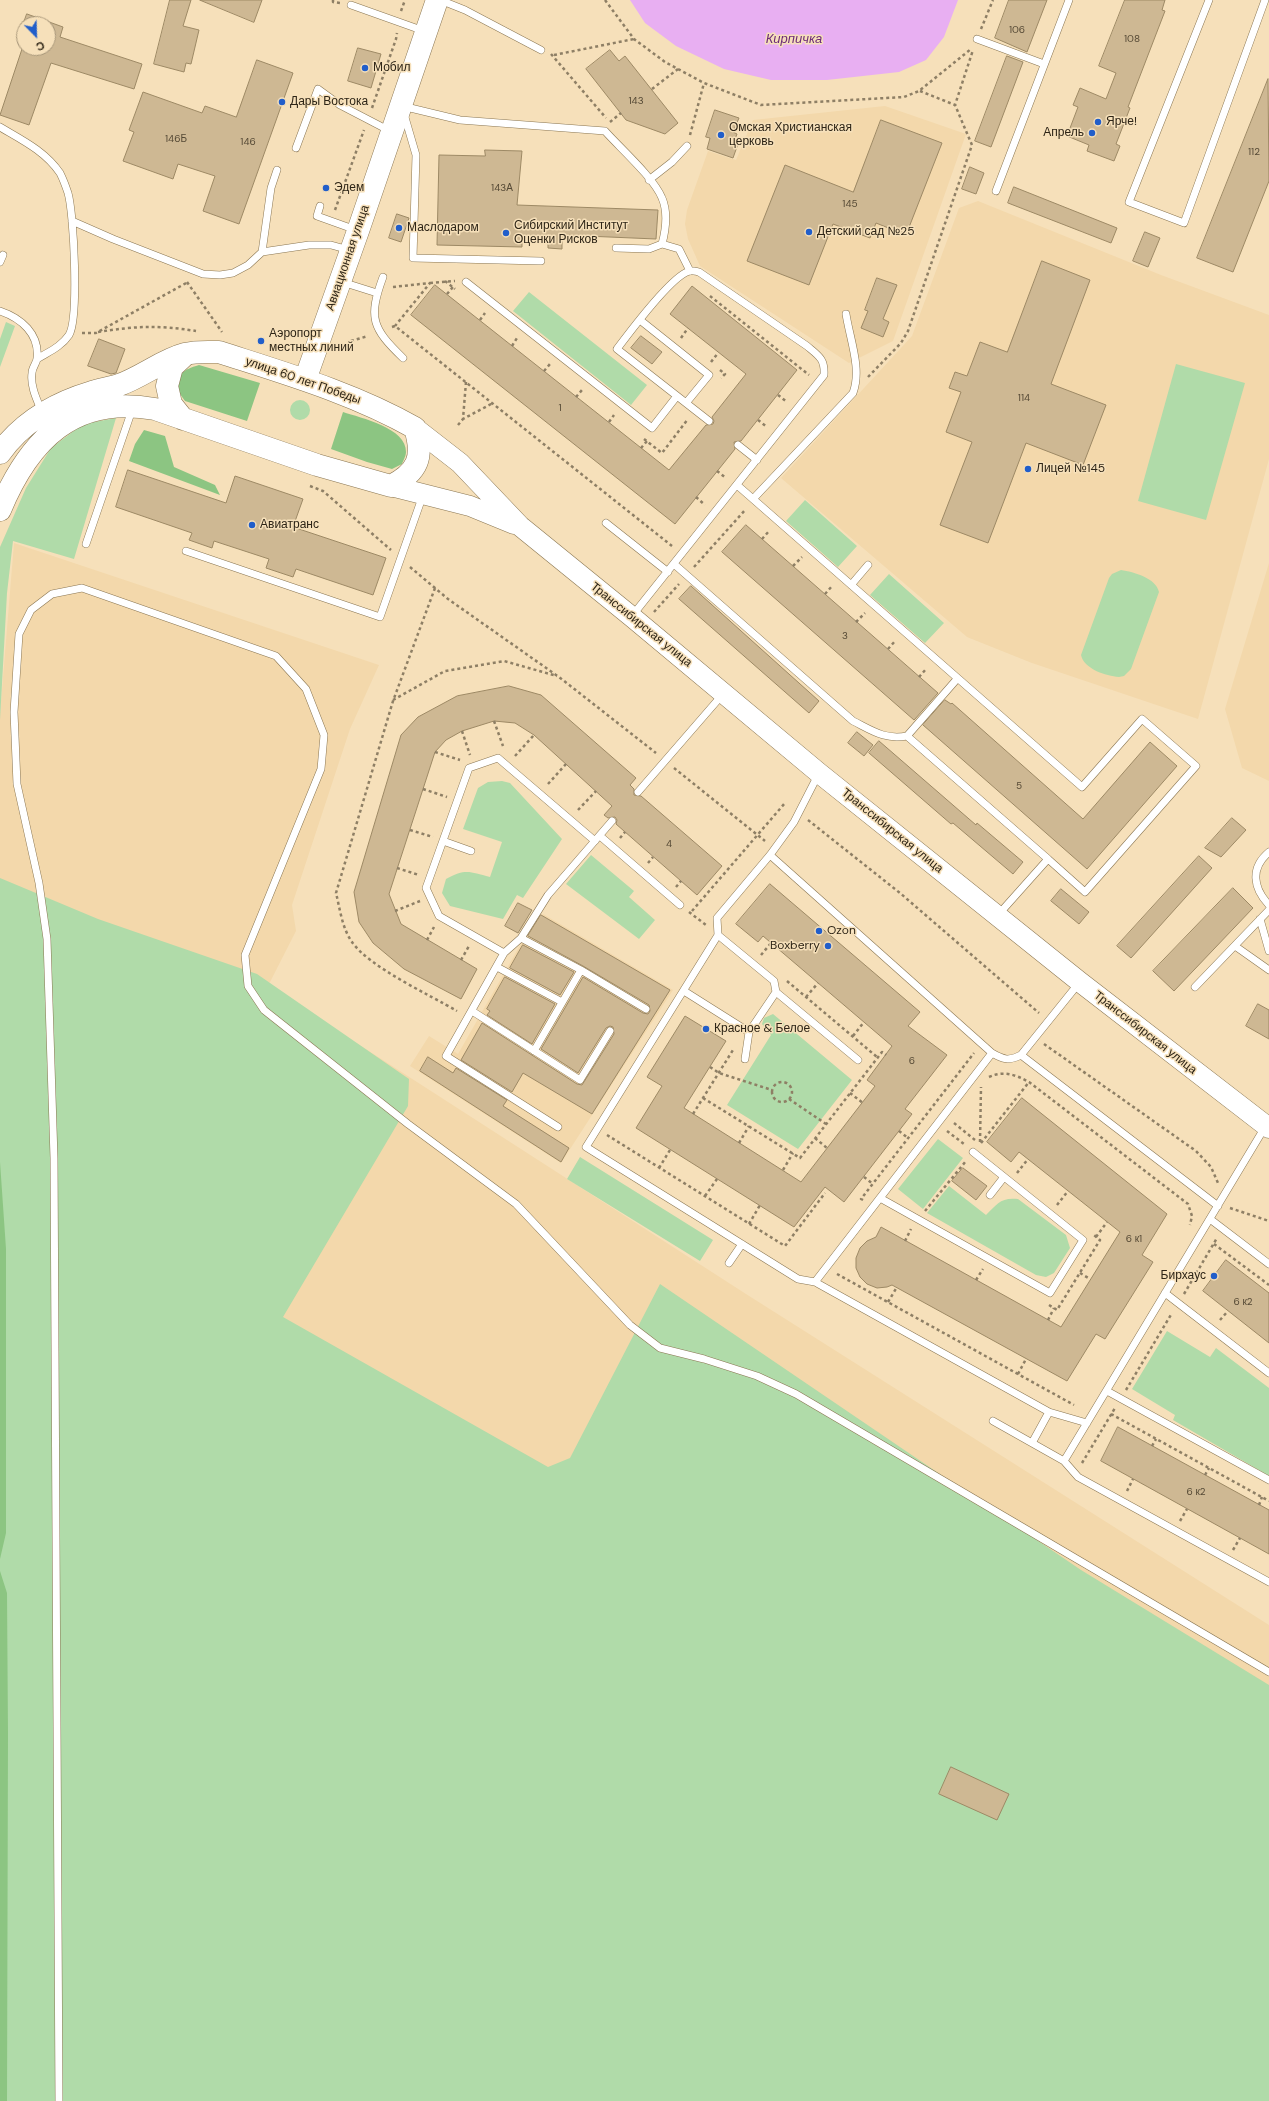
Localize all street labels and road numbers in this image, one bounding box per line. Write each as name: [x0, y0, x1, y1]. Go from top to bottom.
street label: Авиационная улица: [323, 203, 373, 313]
street label: улица 60 лет Победы: [243, 354, 363, 408]
street label: Транссибирская улица: [587, 580, 695, 670]
street label: Транссибирская улица: [838, 786, 946, 876]
street label: Транссибирская улица: [1091, 988, 1199, 1078]

